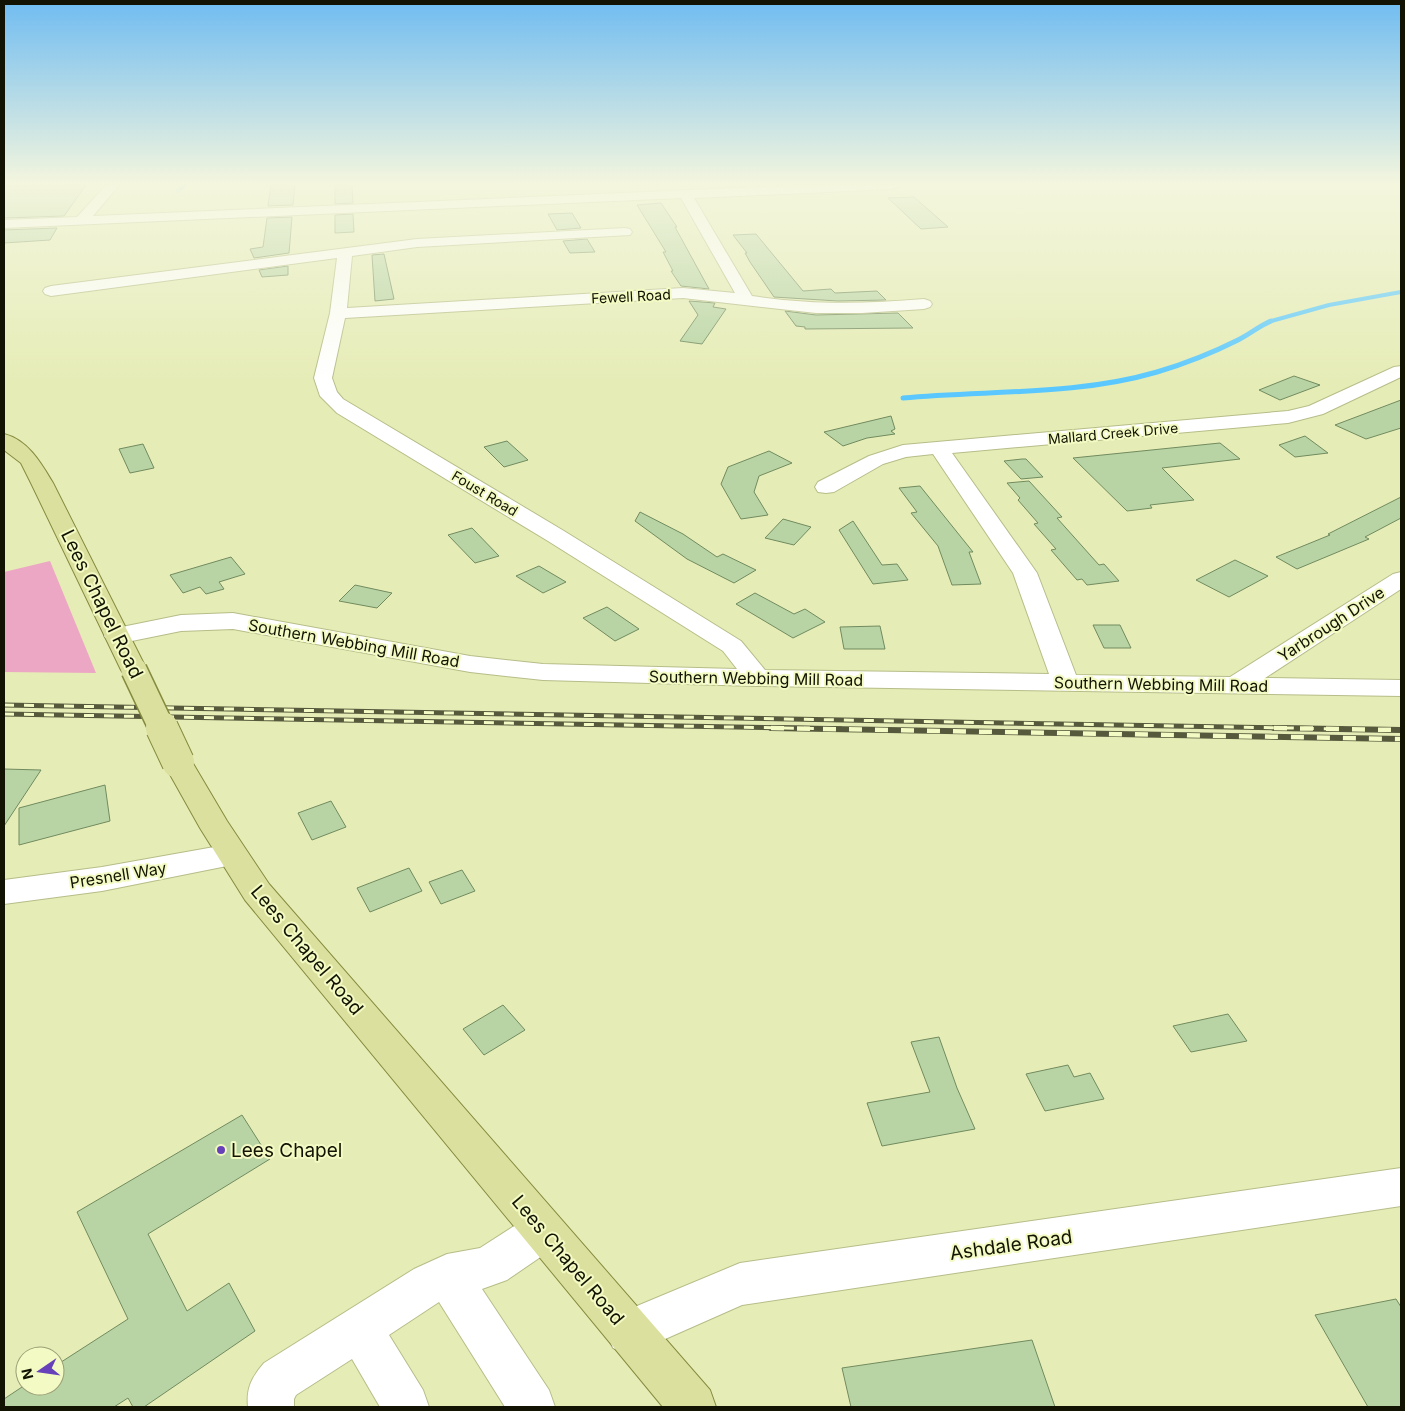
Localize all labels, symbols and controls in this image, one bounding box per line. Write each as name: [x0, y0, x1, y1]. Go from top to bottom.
street label: Fewell Road: [591, 285, 671, 307]
street label: Mallard Creek Drive: [1047, 419, 1179, 447]
street label: Foust Road: [449, 467, 521, 519]
street label: Lees Chapel Road: [56, 526, 148, 682]
street label: Yarbrough Drive: [1274, 582, 1388, 666]
street label: Southern Webbing Mill Road: [247, 615, 461, 671]
street label: Southern Webbing Mill Road: [649, 666, 863, 690]
street label: Southern Webbing Mill Road: [1054, 672, 1268, 696]
street label: Presnell Way: [68, 857, 168, 893]
street label: Lees Chapel Road: [246, 880, 368, 1020]
place label: Lees Chapel: [231, 1139, 342, 1162]
marker: Lees Chapel: [215, 1144, 227, 1156]
street label: Lees Chapel Road: [507, 1190, 629, 1330]
street label: Ashdale Road: [948, 1225, 1074, 1265]
north arrow: [15, 1346, 65, 1396]
text: N: [17, 1367, 36, 1381]

